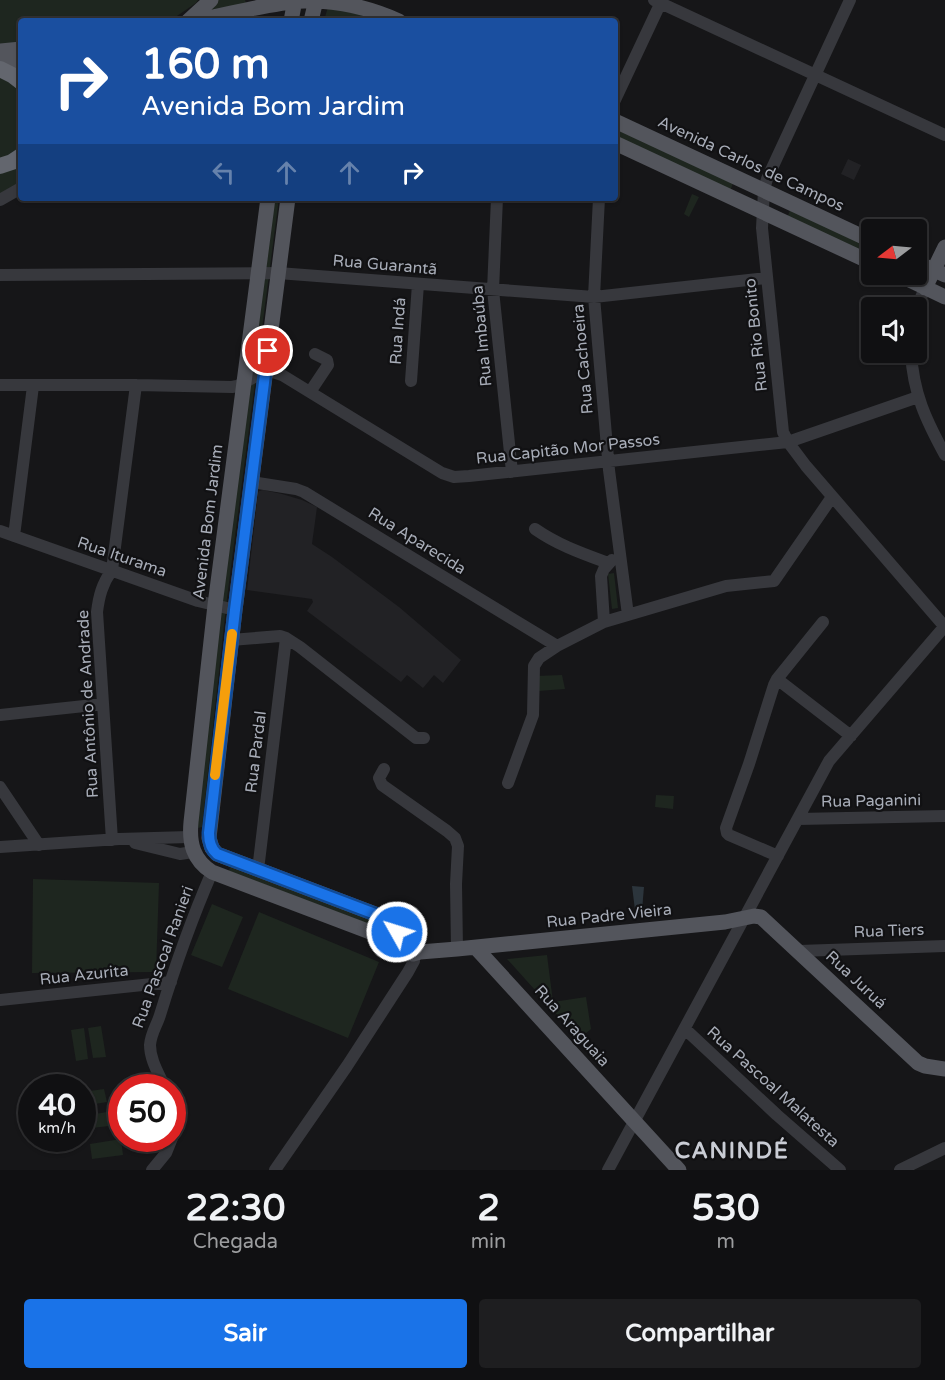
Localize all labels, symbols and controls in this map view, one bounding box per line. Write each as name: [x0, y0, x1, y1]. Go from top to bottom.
text: 160 m: [141, 39, 270, 90]
icon: right: [42, 42, 120, 120]
text: Avenida Bom Jardim: [141, 90, 405, 123]
street label: Avenida Carlos de Campos: [655, 112, 847, 216]
icon: left: [207, 156, 240, 189]
icon: ahead: [270, 156, 303, 189]
icon: ahead: [333, 156, 366, 189]
icon: right: [396, 156, 429, 189]
north arrow: [861, 219, 927, 285]
map controls: [861, 219, 927, 363]
street label: Rua Guarantã: [332, 250, 438, 280]
street label: Rua Rio Bonito: [740, 277, 772, 393]
street label: Rua Imbaúba: [468, 285, 496, 387]
street label: Rua Indá: [386, 297, 410, 365]
button: sound: [861, 297, 927, 363]
street label: Rua Cachoeira: [568, 303, 598, 415]
pin: [242, 325, 293, 376]
icon: arrive: [251, 334, 284, 367]
street label: Rua Capitão Mor Passos: [475, 429, 661, 469]
street label: Avenida Bom Jardim: [189, 443, 227, 601]
street label: Rua Aparecida: [364, 503, 470, 579]
street label: Rua Iturama: [75, 532, 169, 582]
street label: Rua Antônio de Andrade: [73, 609, 103, 799]
street label: Rua Pardal: [241, 710, 271, 794]
street label: Rua Paganini: [821, 790, 921, 812]
street label: Rua Pascoal Ranieri: [128, 883, 198, 1031]
street label: Rua Padre Vieira: [545, 899, 673, 933]
position arrow: [365, 900, 429, 964]
street label: Rua Tiers: [853, 920, 925, 942]
street label: Rua Juruá: [821, 947, 891, 1013]
street label: Rua Azurita: [39, 960, 129, 990]
street label: Rua Araguaia: [530, 981, 614, 1071]
street label: Rua Pascoal Malatesta: [703, 1022, 843, 1152]
speed limit sign: 50: [108, 1074, 186, 1152]
text: 40: [38, 1087, 76, 1124]
text: km/h: [38, 1119, 76, 1137]
district label: CANINDÉ: [675, 1137, 789, 1164]
text: 22:30: [185, 1187, 285, 1230]
text: 2: [477, 1187, 500, 1230]
text: 530: [692, 1187, 760, 1230]
text: Chegada: [193, 1230, 278, 1254]
text: min: [471, 1230, 506, 1254]
text: m: [716, 1230, 735, 1254]
button: Sair: [24, 1299, 467, 1368]
button: Compartilhar: [479, 1299, 921, 1368]

